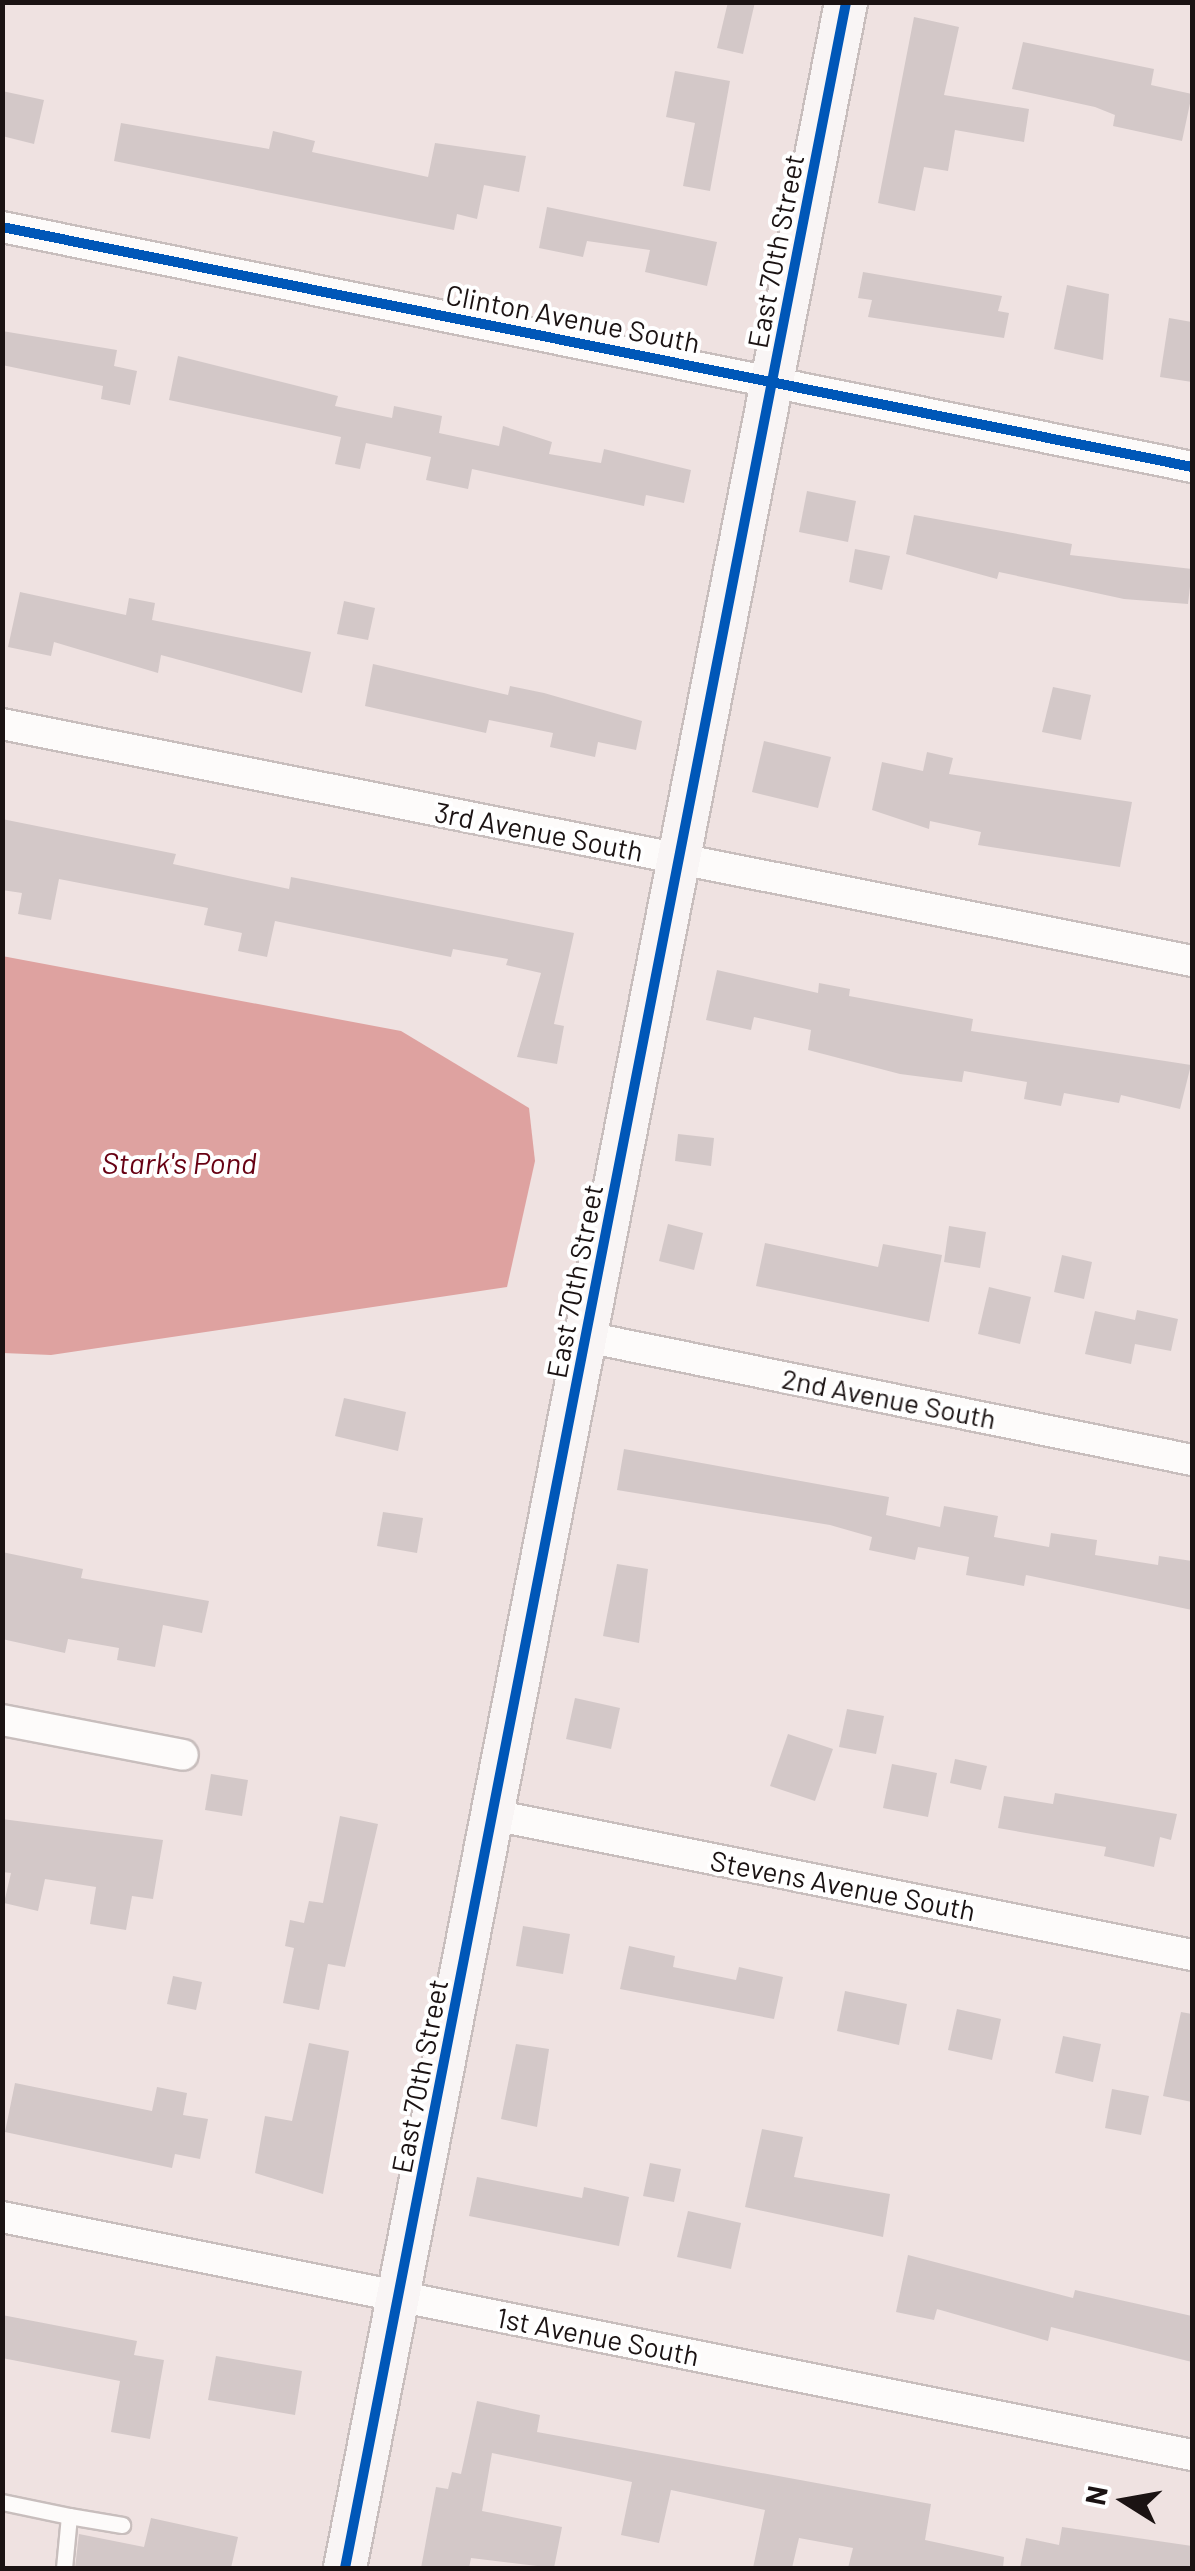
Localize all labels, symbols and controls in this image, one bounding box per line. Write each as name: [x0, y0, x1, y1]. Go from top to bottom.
street label: East 70th Street: [740, 151, 810, 351]
street label: Clinton Avenue South: [443, 277, 703, 359]
street label: 3rd Avenue South: [432, 794, 646, 868]
water label: Stark's Pond: [101, 1144, 257, 1180]
street label: East 70th Street: [539, 1181, 609, 1381]
street label: 2nd Avenue South: [779, 1361, 999, 1435]
street label: Stevens Avenue South: [708, 1843, 978, 1927]
street label: East 70th Street: [384, 1976, 454, 2176]
street label: 1st Avenue South: [494, 2300, 702, 2372]
north arrow: [1075, 2451, 1175, 2551]
text: N: [1077, 2483, 1114, 2508]

